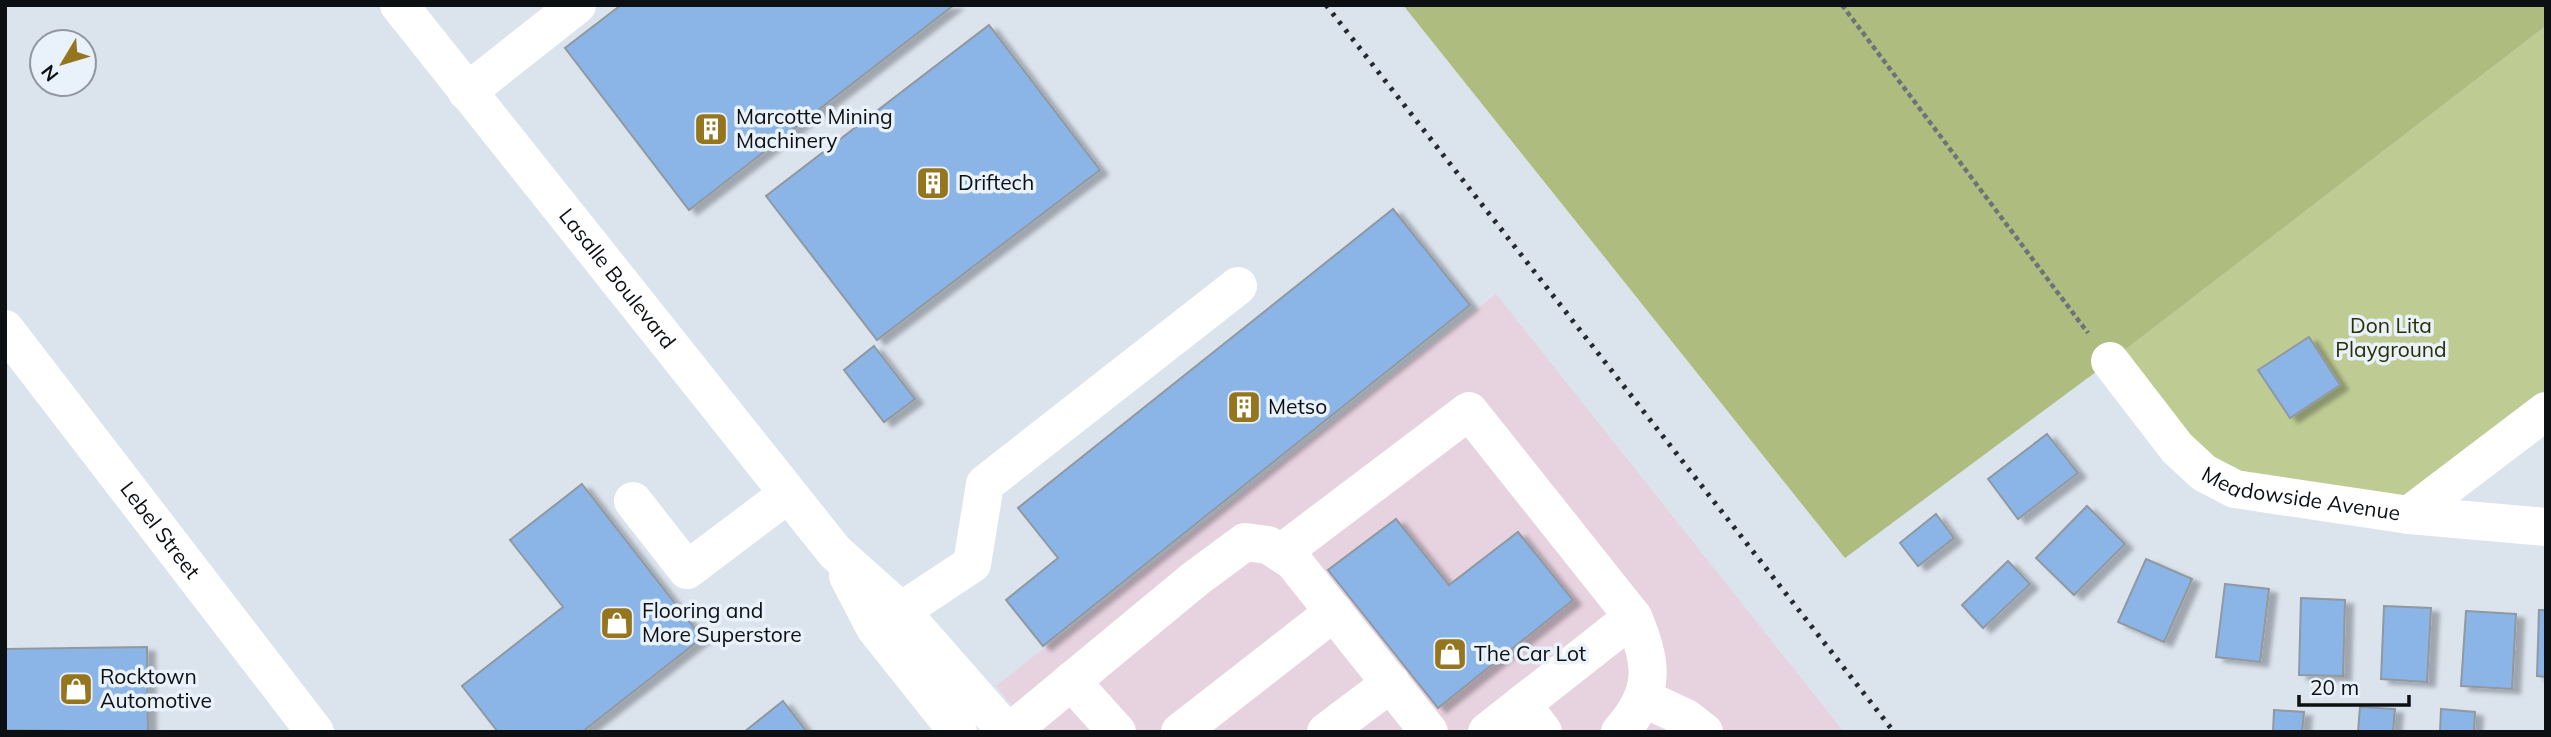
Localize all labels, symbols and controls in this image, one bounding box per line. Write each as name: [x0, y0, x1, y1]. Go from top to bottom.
north arrow: [28, 28, 98, 98]
text: N: [36, 60, 63, 87]
place label: Marcotte Mining Machinery: [736, 103, 893, 153]
building icon: Marcotte Mining Machinery: [692, 110, 730, 148]
building icon: Driftech: [914, 164, 952, 202]
place label: Driftech: [958, 169, 1034, 195]
street label: Lasalle Boulevard: [554, 203, 682, 354]
park label: Don Lita Playground: [2335, 312, 2447, 362]
building icon: Metso: [1225, 388, 1263, 426]
place label: Metso: [1268, 393, 1327, 419]
street label: Meadowside Avenue: [2198, 460, 2402, 526]
street label: Lebel Street: [115, 476, 206, 583]
place label: Flooring and More Superstore: [642, 597, 802, 647]
shop icon: Flooring and More Superstore: [598, 604, 636, 642]
shop icon: The Car Lot: [1431, 635, 1469, 673]
place label: The Car Lot: [1474, 640, 1586, 666]
place label: Rocktown Automotive: [100, 663, 212, 713]
scale bar: [2299, 664, 2409, 708]
shop icon: Rocktown Automotive: [57, 670, 95, 708]
text: 20 m: [2310, 674, 2359, 700]

